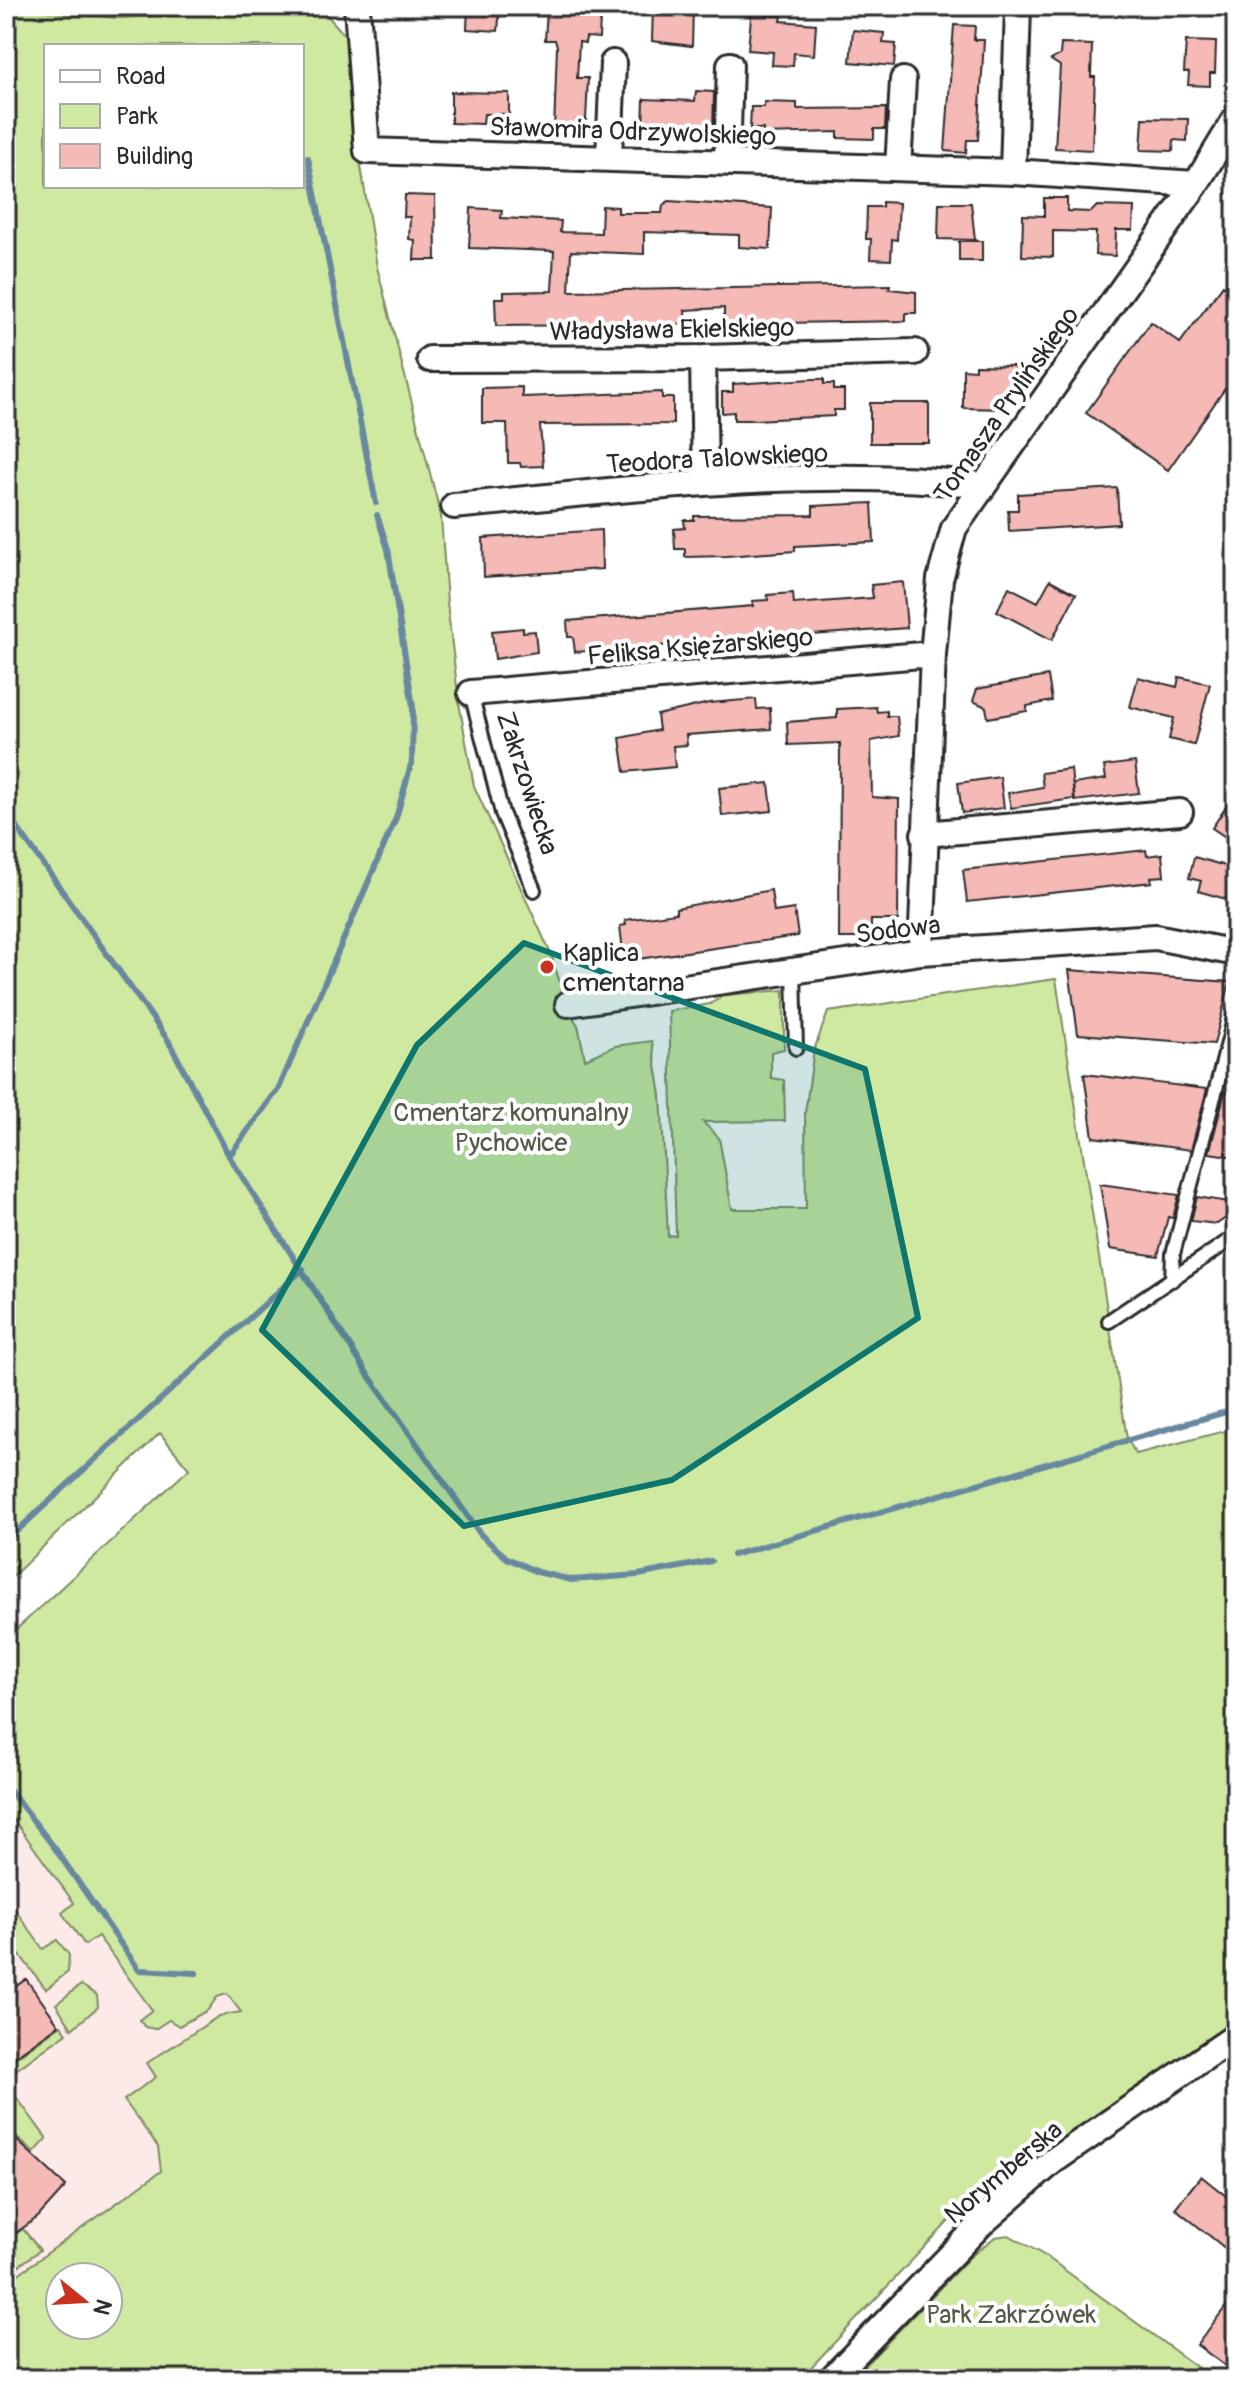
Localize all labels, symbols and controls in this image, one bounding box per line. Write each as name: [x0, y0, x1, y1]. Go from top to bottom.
legend: [44, 44, 304, 188]
text: Road: [116, 62, 166, 91]
text: Park: [116, 102, 158, 131]
street label: Sławomira Odrzywolskiego: [489, 111, 777, 153]
text: Building: [116, 142, 193, 171]
street label: Tomasza Prylińskiego: [927, 301, 1086, 509]
street label: Władysława Ekielskiego: [549, 312, 795, 348]
street label: Teodora Talowskiego: [605, 437, 829, 481]
street label: Feliksa Księżarskiego: [586, 621, 814, 673]
street label: Zakrzowiecka: [489, 708, 565, 859]
street label: Sodowa: [854, 909, 942, 951]
place label: Kaplica cmentarna: [563, 937, 685, 999]
marker: Kaplica cmentarna: [538, 958, 556, 976]
park label: Cmentarz komunalny Pychowice: [393, 1097, 629, 1159]
street label: Norymberska: [938, 2114, 1069, 2231]
north arrow: [44, 2261, 124, 2341]
text: N: [86, 2295, 118, 2318]
park label: Park Zakrzówek: [926, 2299, 1096, 2331]

